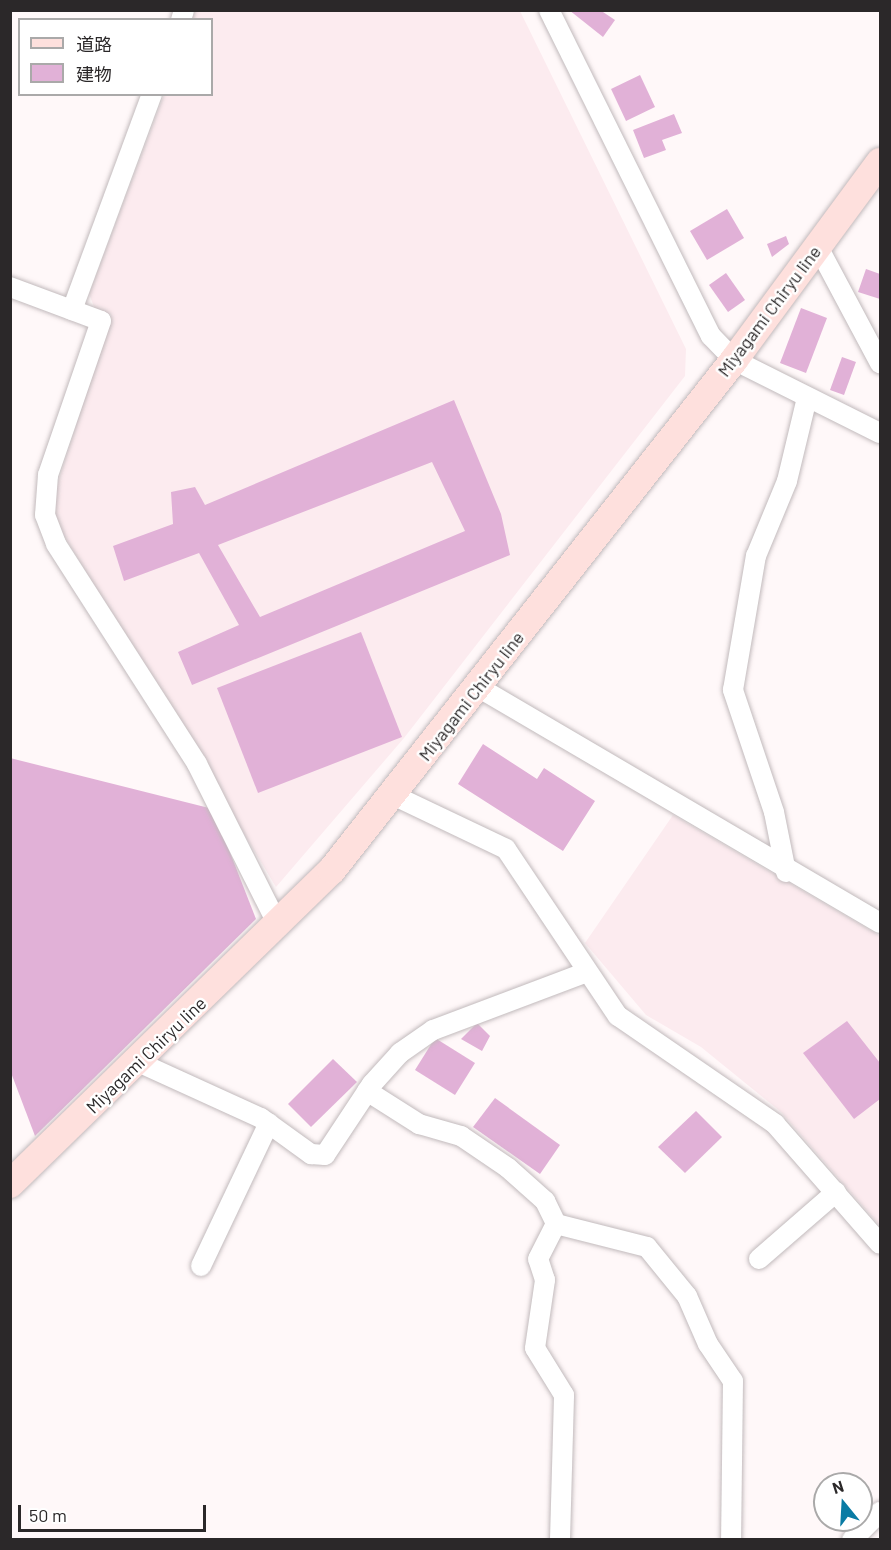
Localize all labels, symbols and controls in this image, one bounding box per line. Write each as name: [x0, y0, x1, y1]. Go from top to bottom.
legend: [18, 18, 213, 96]
text: 道路: [76, 33, 112, 55]
text: 建物: [76, 63, 112, 85]
street label: Miyagami Chiryu line: [713, 241, 825, 381]
street label: Miyagami Chiryu line: [414, 627, 528, 765]
street label: Miyagami Chiryu line: [82, 992, 210, 1118]
north arrow: [813, 1472, 873, 1532]
text: N: [830, 1476, 846, 1497]
scale bar: [21, 1493, 208, 1531]
text: 50 m: [29, 1504, 67, 1526]

